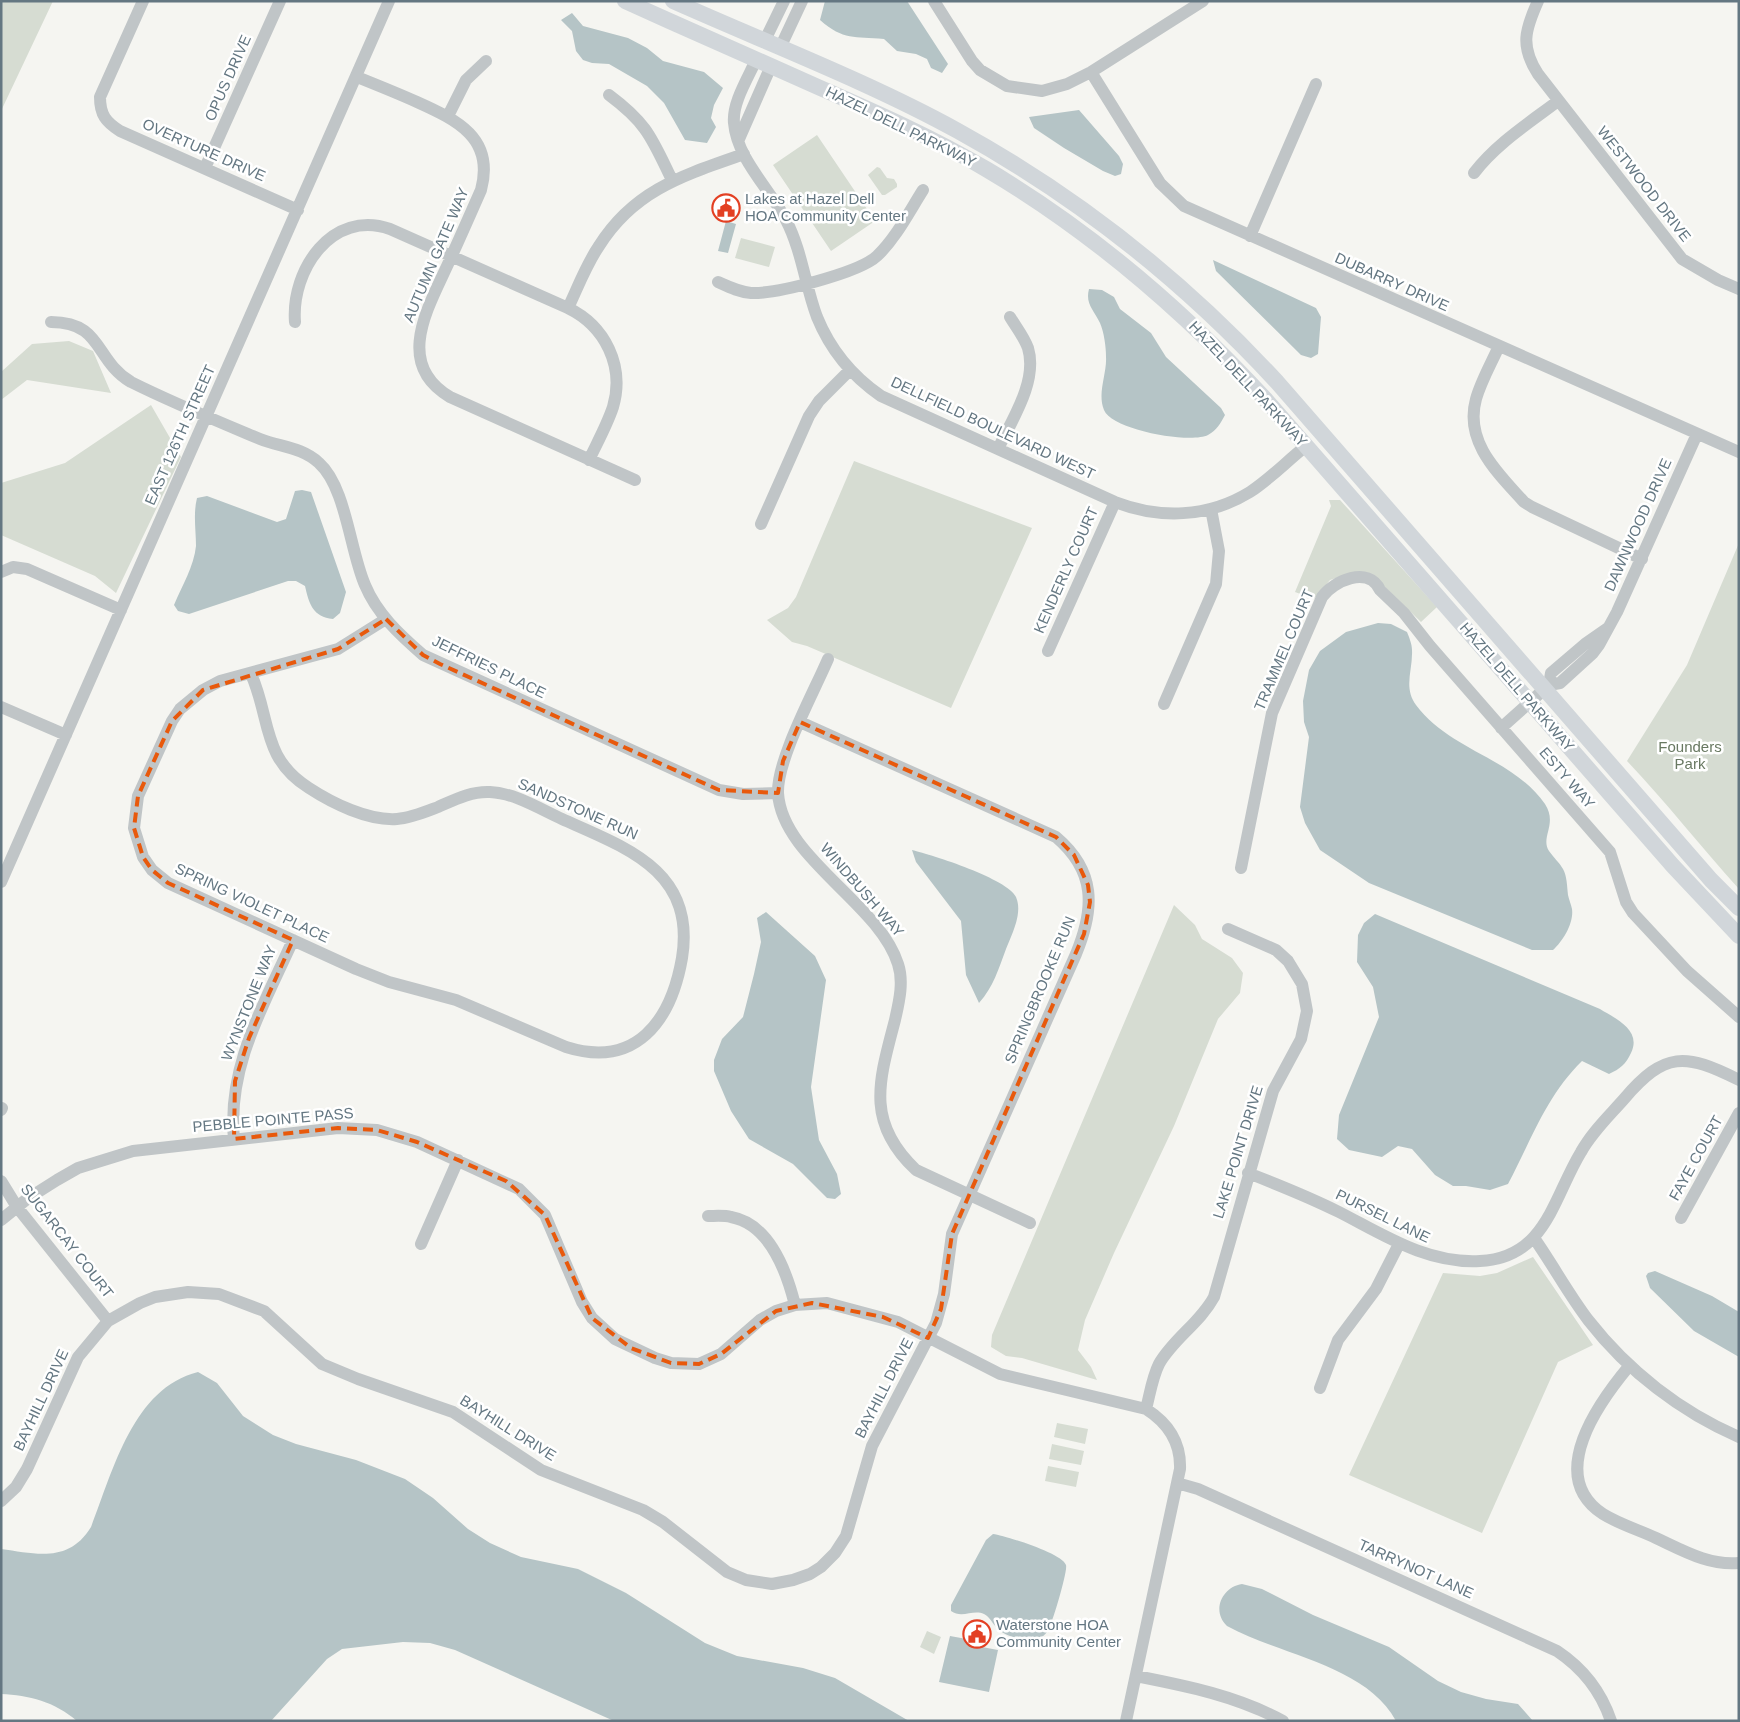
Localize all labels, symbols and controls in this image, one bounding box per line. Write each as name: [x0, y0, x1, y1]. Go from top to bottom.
street label: OPUS DRIVE: [201, 32, 254, 124]
street label: HAZEL DELL PARKWAY: [823, 83, 979, 170]
street label: OVERTURE DRIVE: [140, 115, 268, 184]
street label: WESTWOOD DRIVE: [1594, 123, 1695, 245]
street label: AUTUMN GATE WAY: [399, 185, 472, 325]
place label: Lakes at Hazel Dell HOA Community Center: [745, 190, 906, 224]
public building icon: Lakes at Hazel Dell HOA Community Center: [711, 193, 741, 223]
street label: DUBARRY DRIVE: [1333, 249, 1452, 314]
street label: HAZEL DELL PARKWAY: [1186, 317, 1311, 450]
street label: EAST 126TH STREET: [141, 362, 218, 507]
street label: DELLFIELD BOULEVARD WEST: [889, 373, 1098, 482]
street label: DAWNWOOD DRIVE: [1601, 456, 1675, 594]
street label: KENDERLY COURT: [1030, 504, 1101, 636]
street label: TRAMMEL COURT: [1250, 587, 1317, 713]
street label: HAZEL DELL PARKWAY: [1457, 619, 1578, 755]
street label: JEFFRIES PLACE: [430, 632, 549, 701]
park label: Founders Park: [1658, 738, 1722, 772]
street label: ESTY WAY: [1536, 744, 1599, 812]
street label: SANDSTONE RUN: [515, 774, 641, 843]
street label: WINDBUSH WAY: [817, 839, 908, 940]
street label: SPRING VIOLET PLACE: [172, 859, 332, 946]
street label: SPRINGBROOKE RUN: [1001, 914, 1078, 1066]
street label: WYNSTONE WAY: [218, 943, 279, 1063]
street label: LAKE POINT DRIVE: [1209, 1083, 1266, 1220]
street label: PEBBLE POINTE PASS: [192, 1104, 354, 1135]
street label: FAYE COURT: [1665, 1112, 1726, 1203]
street label: SUGARCAY COURT: [18, 1180, 117, 1301]
street label: PURSEL LANE: [1333, 1185, 1433, 1246]
street label: BAYHILL DRIVE: [851, 1335, 916, 1441]
street label: BAYHILL DRIVE: [10, 1346, 72, 1453]
street label: BAYHILL DRIVE: [457, 1391, 559, 1464]
street label: TARRYNOT LANE: [1356, 1536, 1476, 1602]
place label: Waterstone HOA Community Center: [996, 1616, 1121, 1650]
public building icon: Waterstone HOA Community Center: [962, 1619, 992, 1649]

